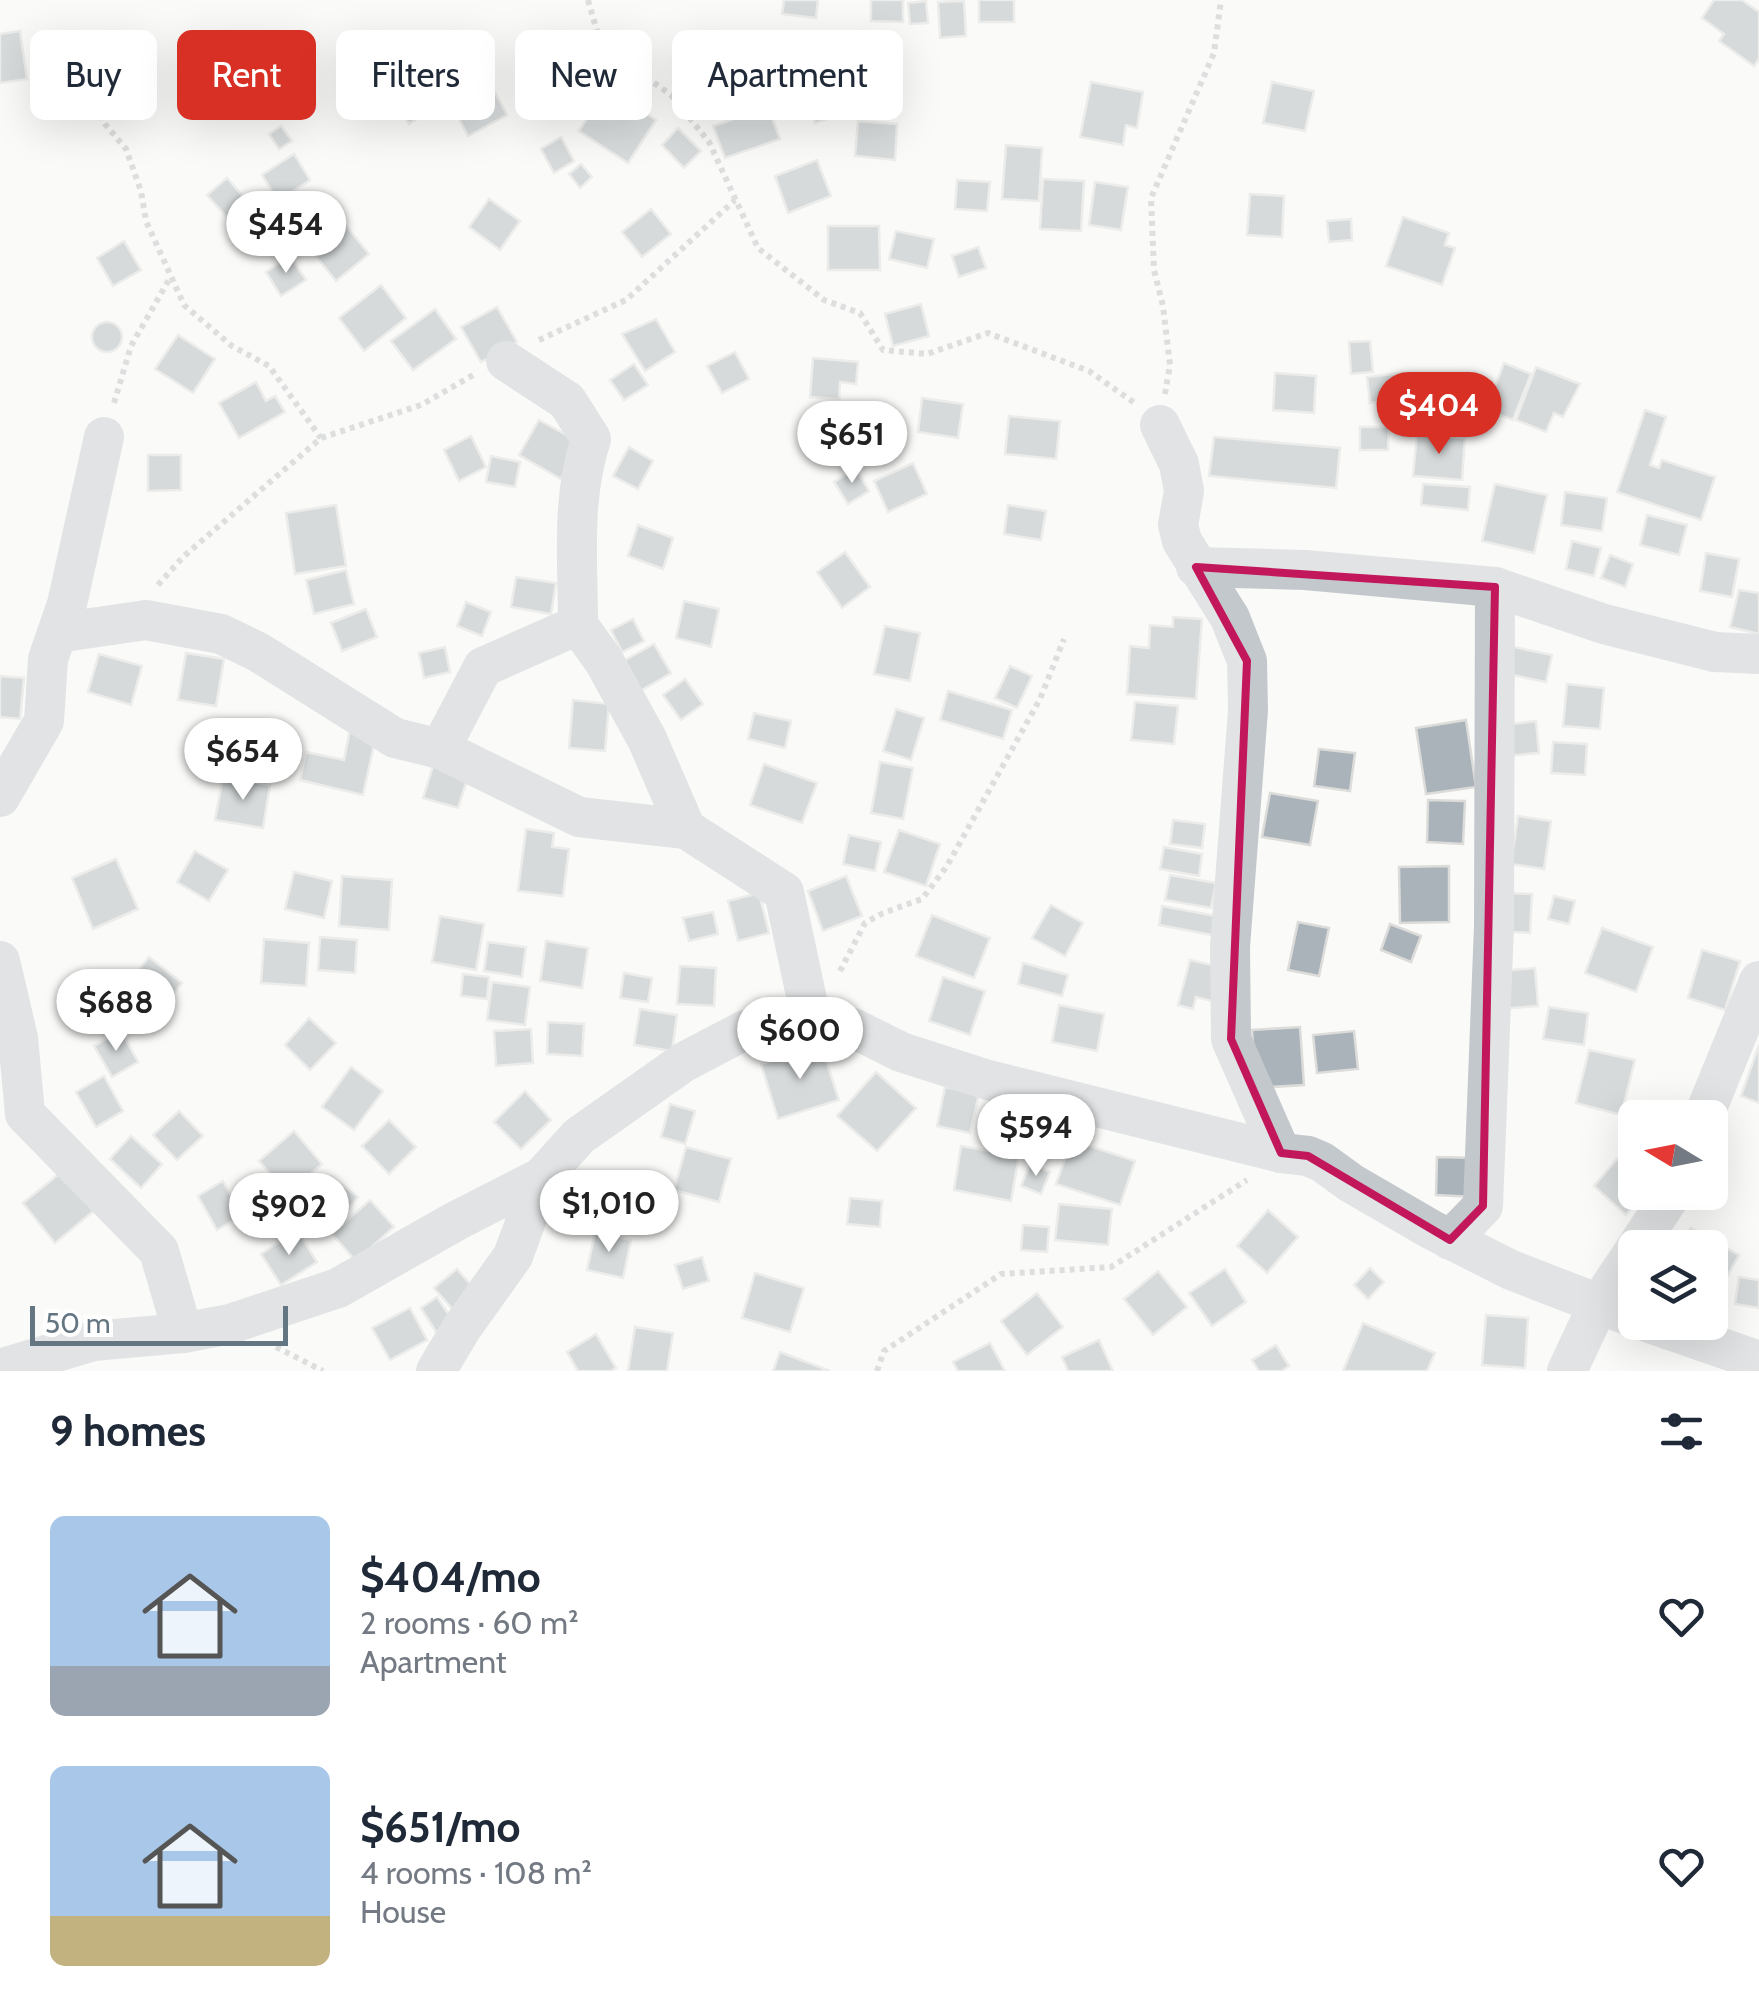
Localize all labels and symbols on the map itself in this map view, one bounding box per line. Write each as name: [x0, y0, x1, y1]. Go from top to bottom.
pin: $454: [227, 191, 345, 276]
pin: $404: [1380, 372, 1498, 457]
pin: $651: [793, 401, 911, 486]
pin: $654: [184, 718, 302, 803]
pin: $688: [57, 969, 175, 1054]
pin: $600: [741, 997, 859, 1082]
pin: $594: [977, 1094, 1095, 1179]
north arrow: [1618, 1100, 1728, 1210]
pin: $1,010: [528, 1170, 690, 1255]
pin: $902: [230, 1173, 348, 1258]
scale bar: [30, 1301, 288, 1346]

